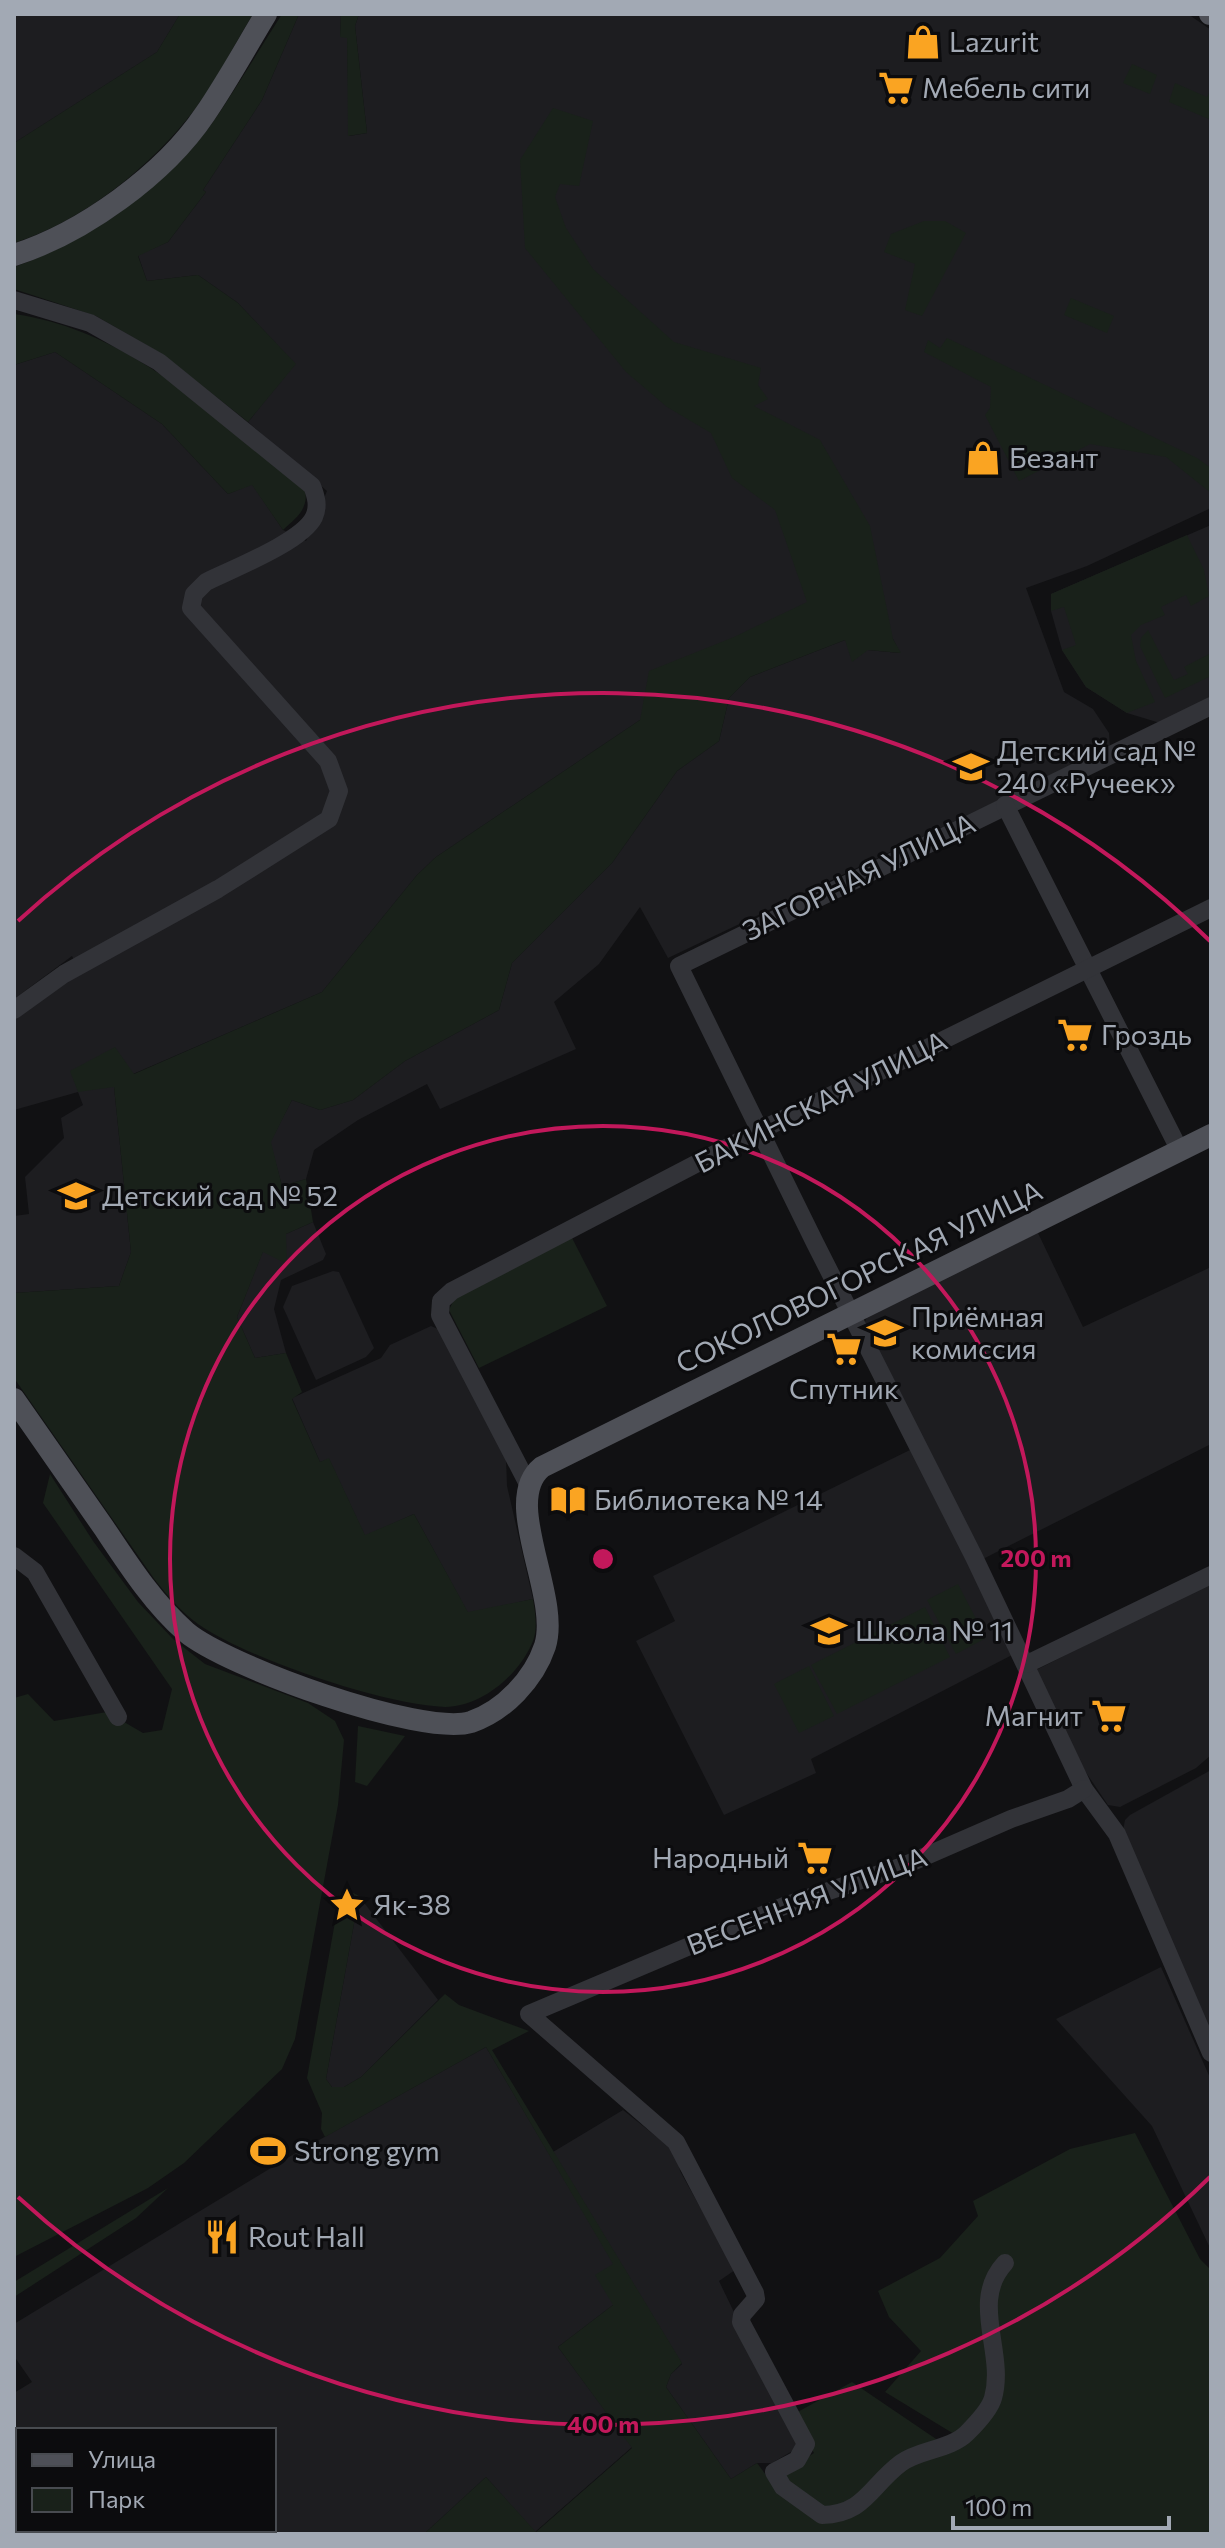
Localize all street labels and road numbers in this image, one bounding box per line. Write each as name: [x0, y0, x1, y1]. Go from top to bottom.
street label: ЗАГОРНАЯ УЛИЦА: [737, 805, 980, 947]
street label: БАКИНСКАЯ УЛИЦА: [689, 1023, 952, 1179]
street label: СОКОЛОВОГОРСКАЯ УЛИЦА: [670, 1172, 1047, 1380]
street label: ВЕСЕННЯЯ УЛИЦА: [682, 1839, 932, 1962]

